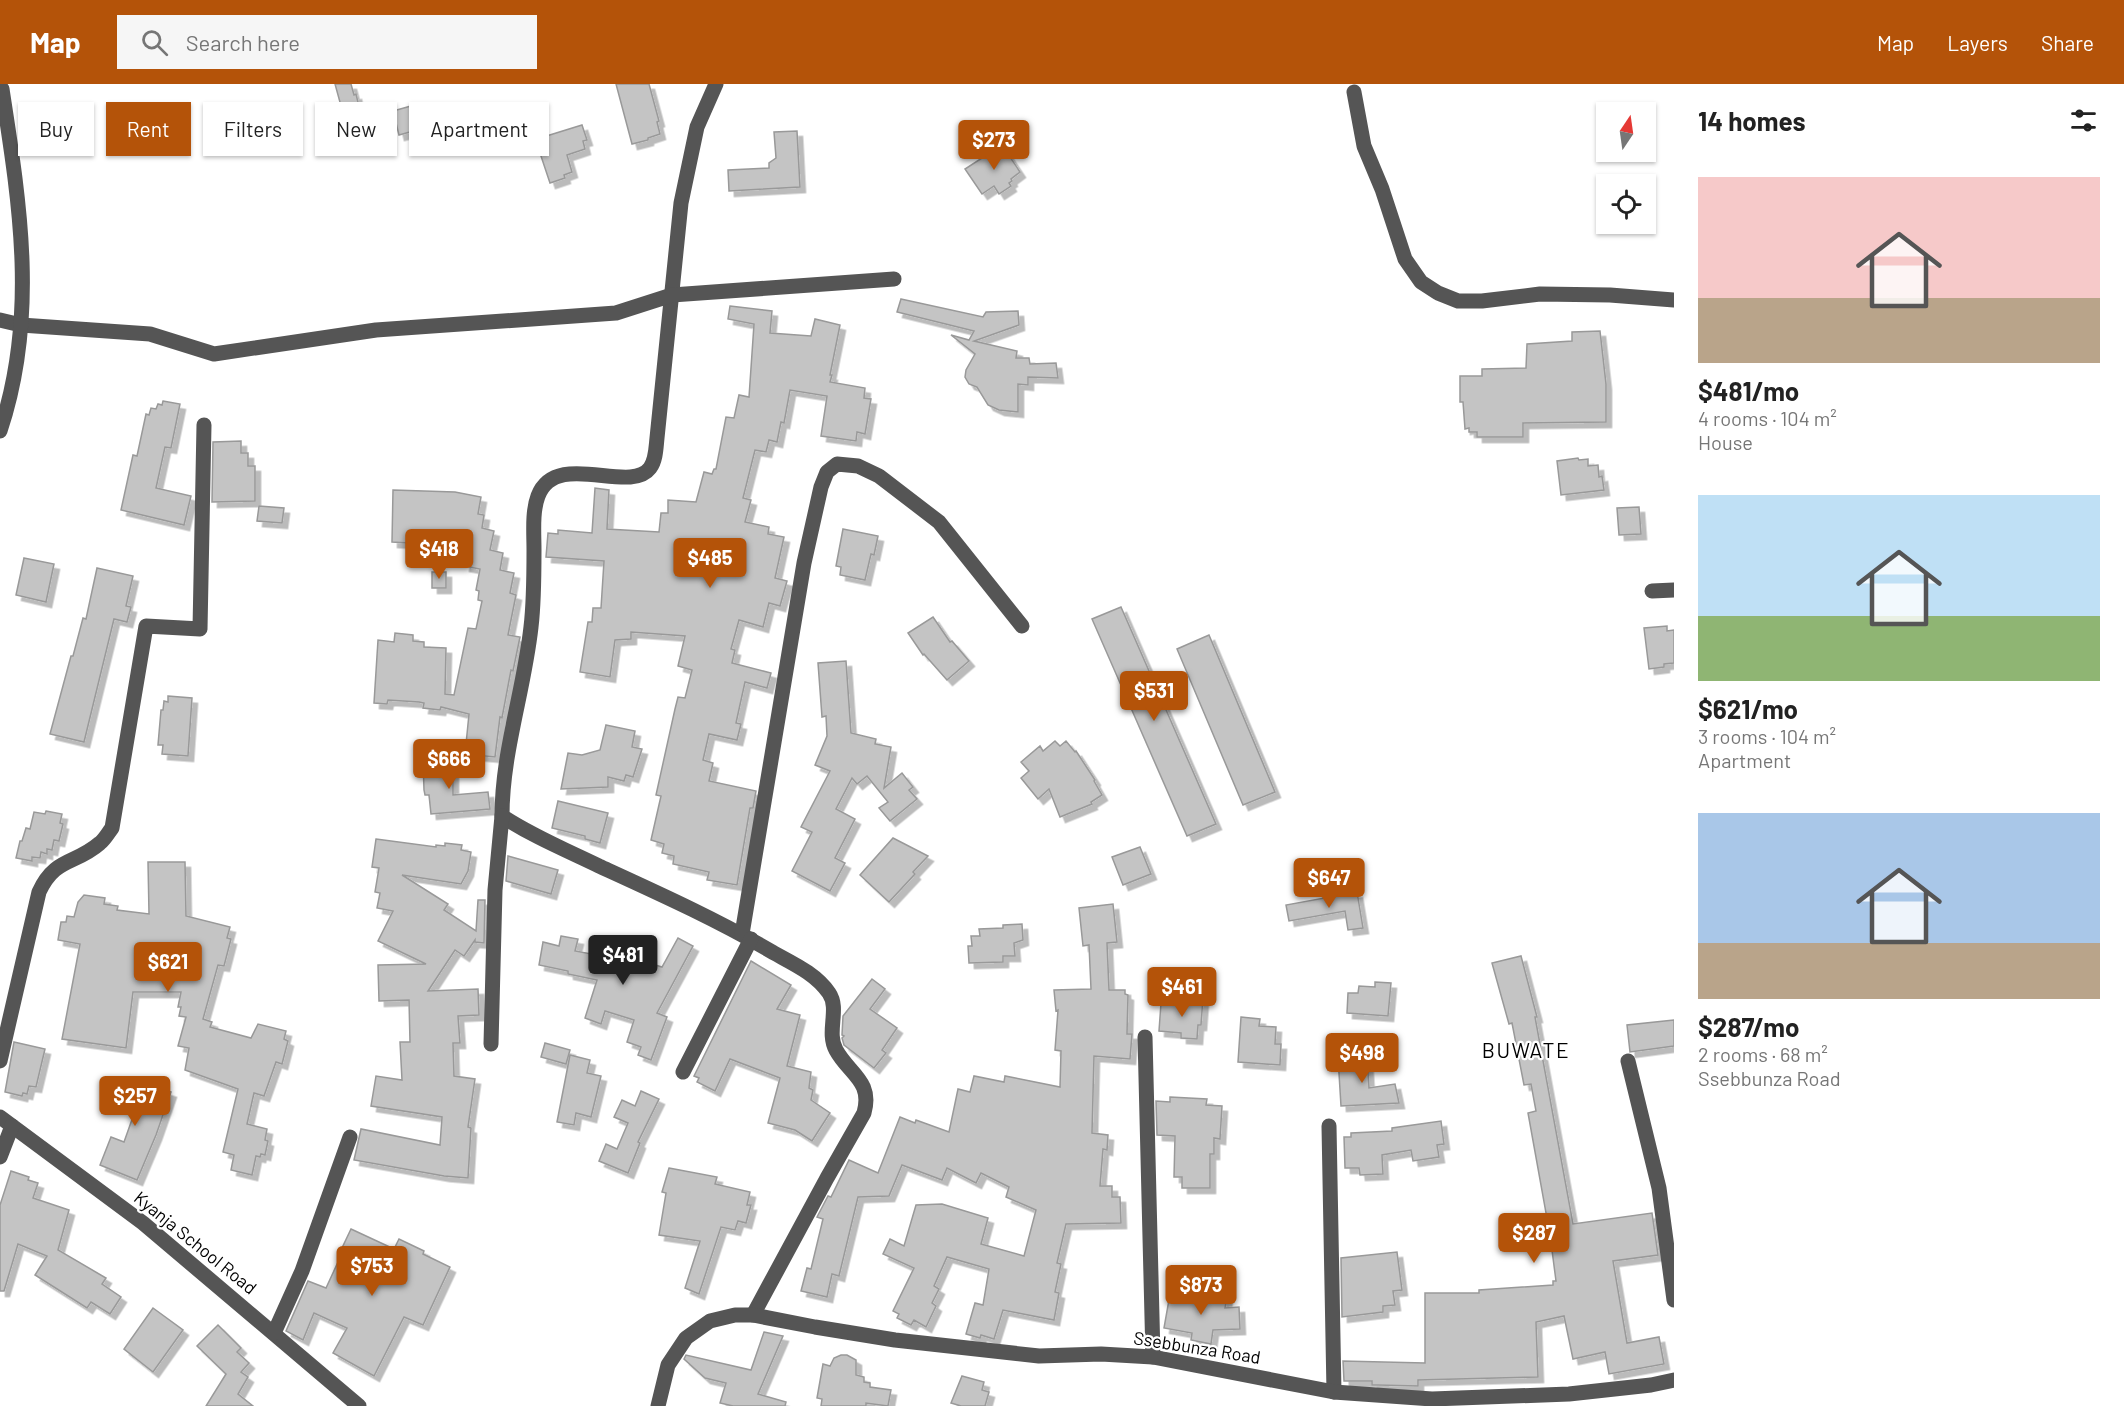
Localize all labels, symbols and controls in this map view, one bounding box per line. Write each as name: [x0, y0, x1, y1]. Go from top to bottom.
search box: [117, 15, 537, 69]
text: Map: [30, 25, 81, 59]
icon: search: [138, 26, 171, 59]
text: Search here: [186, 29, 300, 55]
text: Map: [1877, 30, 1914, 55]
text: Layers: [1947, 30, 2008, 55]
text: Share: [2041, 30, 2094, 55]
chip: Buy: [18, 102, 94, 156]
chip: Rent: [106, 102, 191, 156]
chip: Filters: [203, 102, 303, 156]
chip: New: [315, 102, 397, 156]
chip: Apartment: [409, 102, 549, 156]
north arrow: [1596, 102, 1656, 162]
map controls: [1596, 102, 1656, 234]
icon: filters: [2067, 104, 2100, 137]
text: 14 homes: [1698, 105, 1805, 136]
pin: $273: [958, 120, 1030, 171]
text: $273: [972, 127, 1016, 151]
button: locate: [1596, 174, 1656, 234]
icon: home: [1845, 216, 1953, 324]
text: $481/mo: [1698, 375, 1799, 406]
text: 4 rooms · 104 m²: [1698, 406, 1837, 430]
text: House: [1698, 430, 1753, 454]
pin: $418: [403, 529, 475, 580]
icon: home: [1845, 534, 1953, 642]
text: $418: [419, 536, 459, 560]
pin: $485: [674, 538, 746, 589]
text: $485: [687, 545, 733, 569]
pin: $531: [1118, 671, 1190, 722]
text: $531: [1134, 678, 1174, 702]
text: $621/mo: [1698, 693, 1798, 724]
text: 3 rooms · 104 m²: [1698, 724, 1836, 748]
pin: $666: [413, 739, 485, 790]
text: $666: [427, 746, 471, 770]
text: Apartment: [1698, 748, 1791, 772]
icon: home: [1845, 852, 1953, 960]
pin: $647: [1293, 858, 1365, 909]
text: $647: [1308, 865, 1350, 889]
pin: $481: [587, 935, 659, 986]
pin: $621: [132, 942, 204, 993]
text: $481: [602, 942, 644, 966]
text: $621: [148, 949, 188, 973]
pin: $461: [1146, 967, 1218, 1018]
text: $461: [1161, 974, 1203, 998]
text: $287/mo: [1698, 1011, 1799, 1042]
pin: $498: [1326, 1033, 1398, 1084]
district label: BUWATE: [1482, 1037, 1570, 1062]
text: $498: [1340, 1040, 1384, 1064]
text: 2 rooms · 68 m²: [1698, 1042, 1828, 1066]
text: Ssebbunza Road: [1698, 1066, 1841, 1090]
pin: $257: [99, 1076, 171, 1127]
text: $257: [113, 1083, 157, 1107]
street label: Kyanja School Road: [130, 1186, 261, 1298]
pin: $287: [1498, 1213, 1570, 1264]
text: $287: [1512, 1220, 1556, 1244]
pin: $753: [336, 1246, 408, 1297]
text: $753: [351, 1253, 393, 1277]
pin: $873: [1165, 1265, 1237, 1316]
text: $873: [1180, 1272, 1222, 1296]
street label: Ssebbunza Road: [1132, 1326, 1262, 1368]

